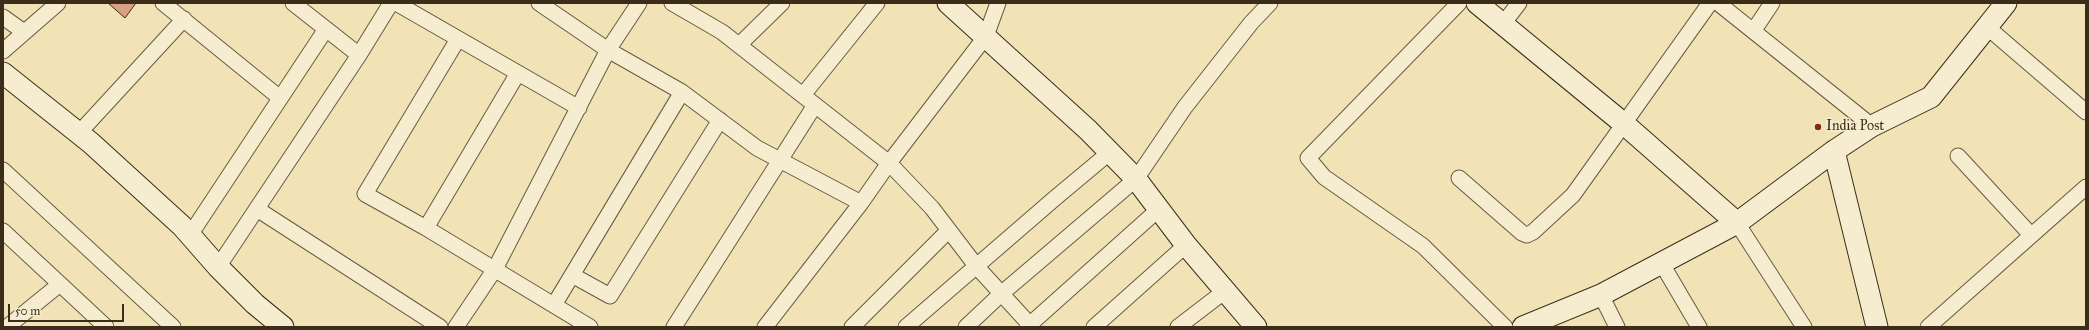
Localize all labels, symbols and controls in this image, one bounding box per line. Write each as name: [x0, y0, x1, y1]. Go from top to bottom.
place label: India Post: [1826, 119, 1884, 135]
marker: India Post: [1813, 122, 1823, 132]
scale bar: [10, 296, 126, 322]
text: 50 m: [15, 304, 40, 318]

